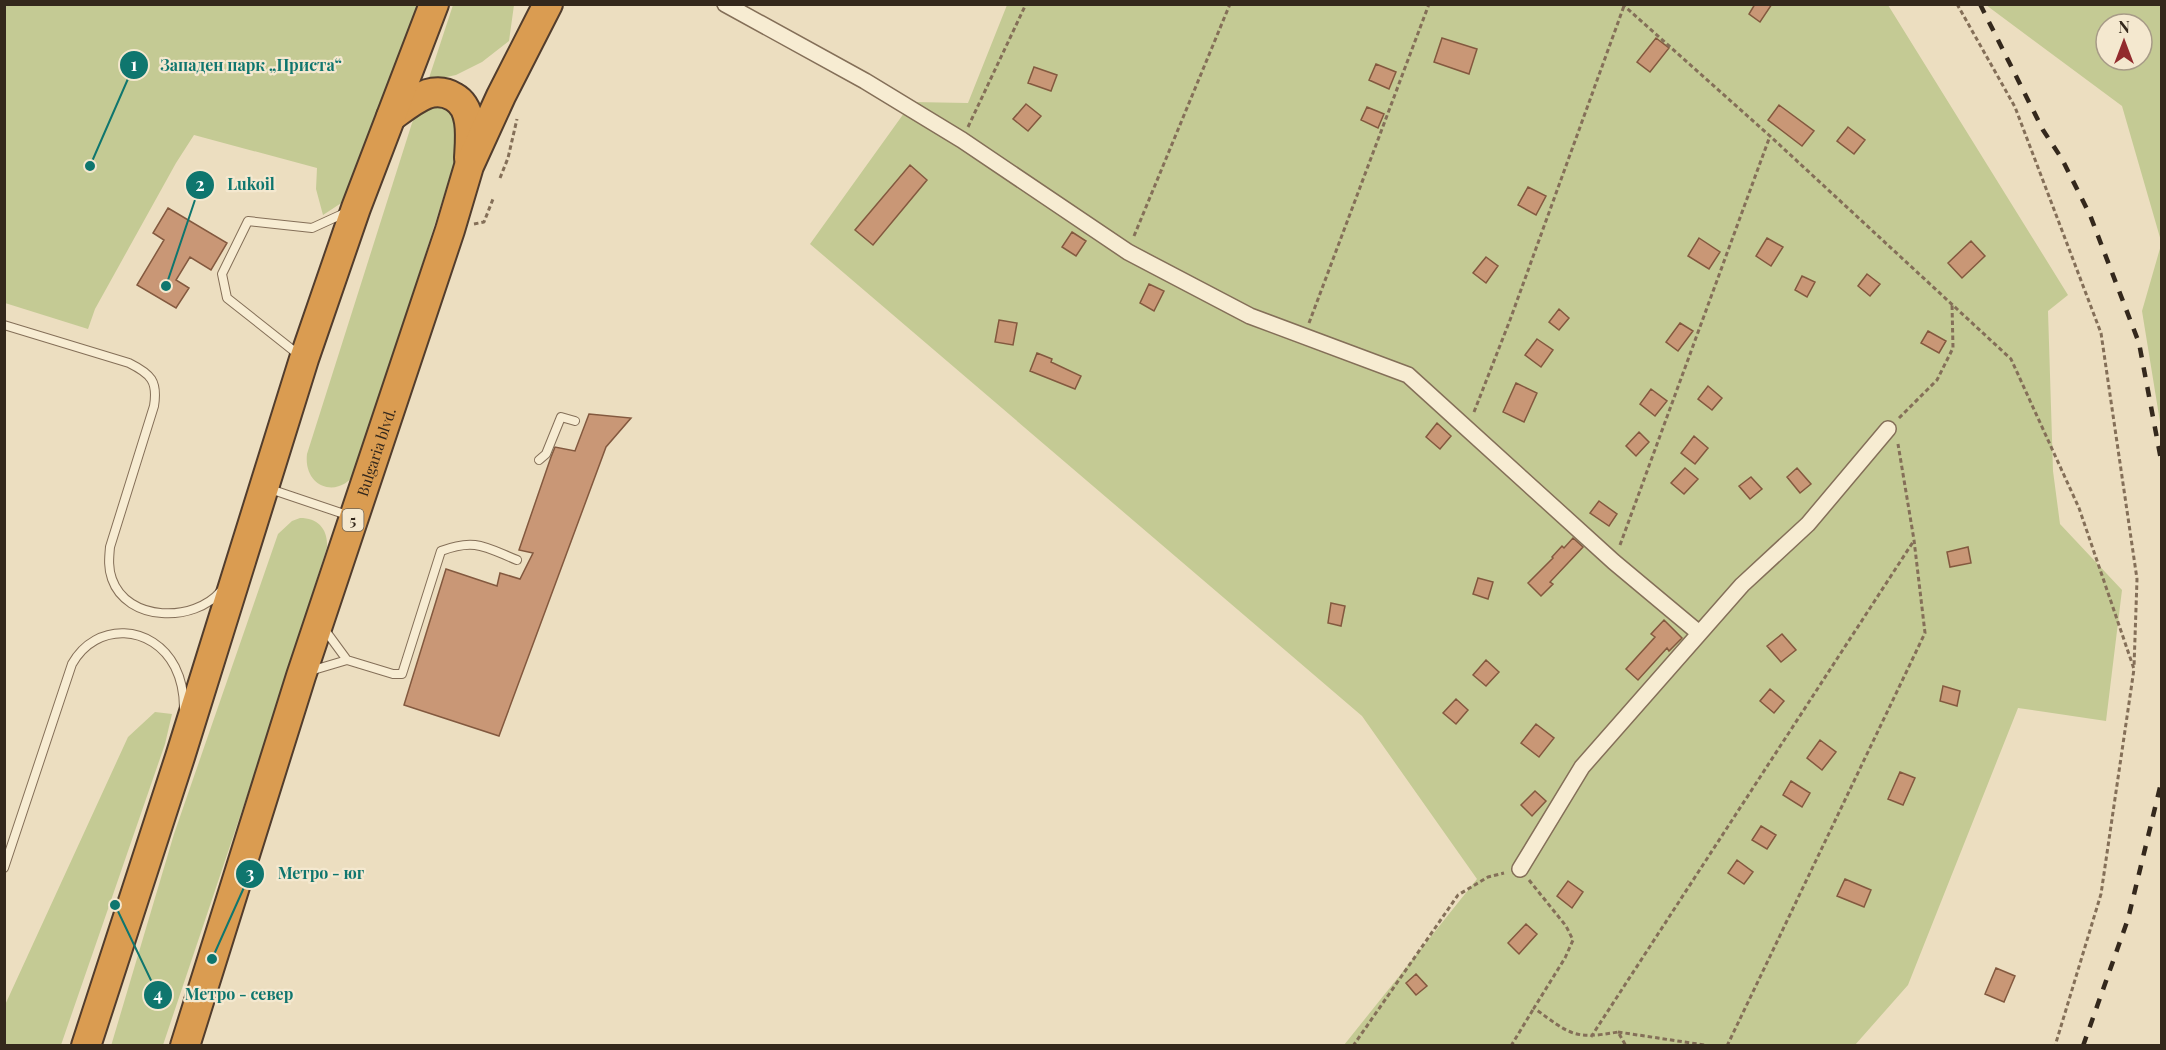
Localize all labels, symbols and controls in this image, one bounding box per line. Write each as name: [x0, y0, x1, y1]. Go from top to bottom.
north arrow: [2094, 12, 2154, 72]
text: N: [2118, 16, 2130, 37]
callout: Западен парк „Приста“: [119, 48, 354, 82]
text: 1: [131, 52, 138, 76]
text: Западен парк „Приста“: [160, 54, 342, 75]
callout: Lukoil: [185, 168, 286, 202]
text: 2: [195, 172, 205, 196]
text: Lukoil: [227, 173, 275, 194]
street label: Bulgaria blvd.: [352, 405, 400, 499]
road number: 5: [342, 509, 364, 531]
callout: Метро - юг: [235, 857, 376, 891]
text: 3: [246, 861, 255, 885]
text: Метро - юг: [278, 862, 365, 883]
callout: Метро - север: [143, 978, 306, 1012]
text: 4: [153, 982, 163, 1006]
text: Метро - север: [185, 983, 293, 1004]

